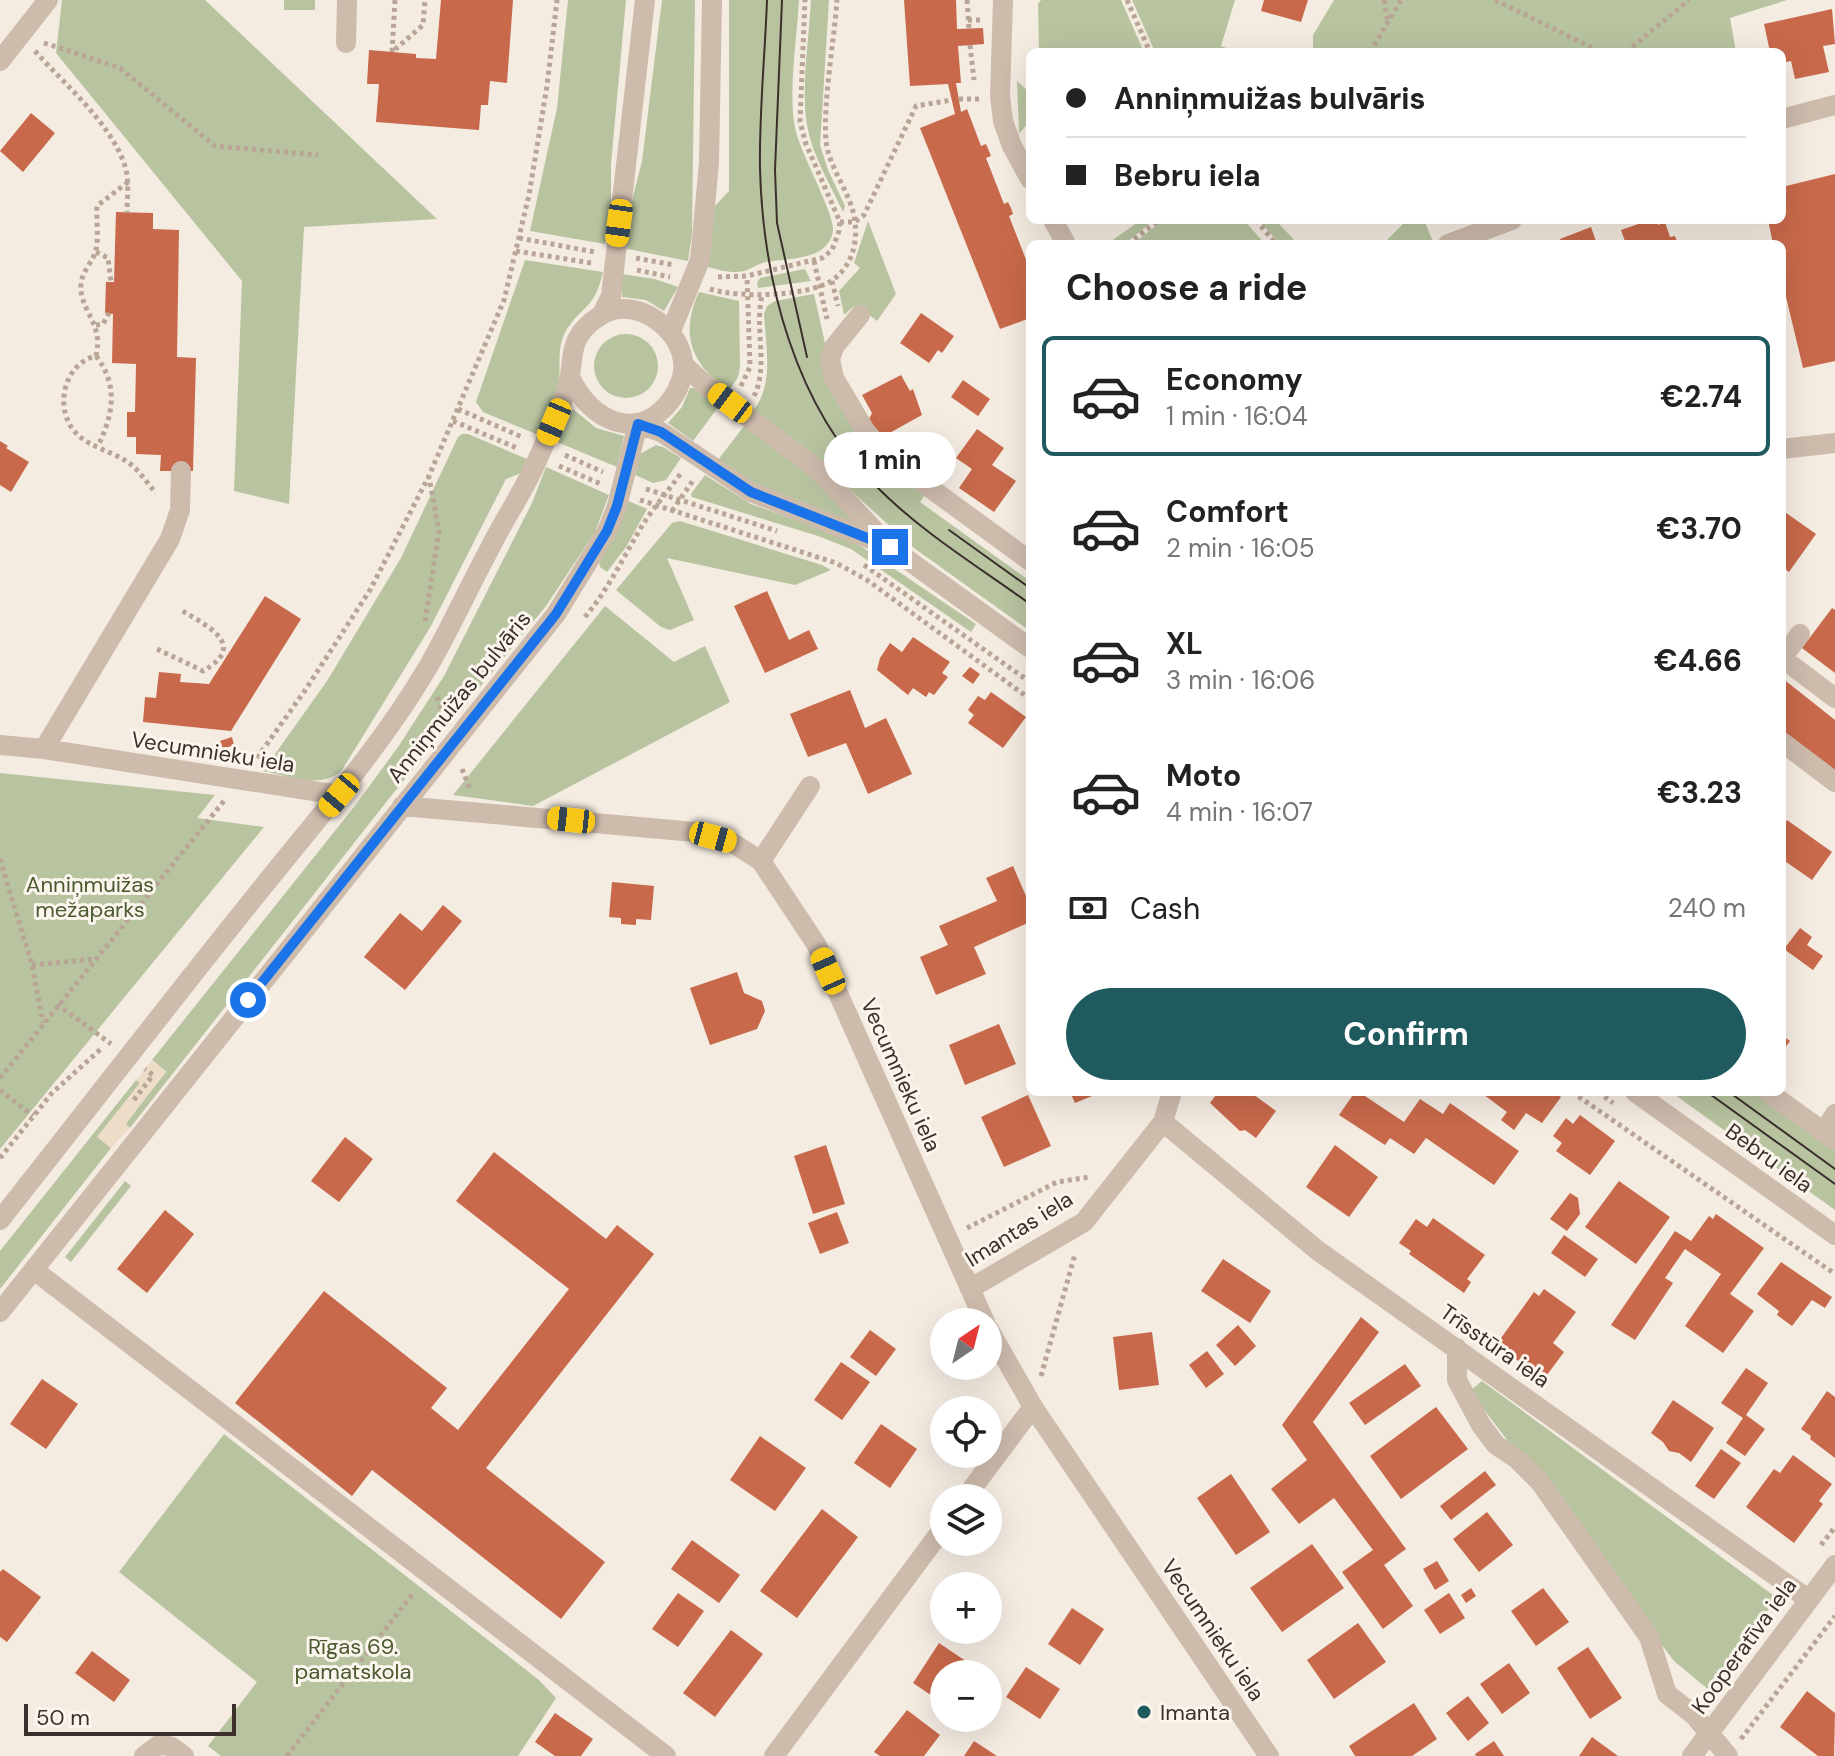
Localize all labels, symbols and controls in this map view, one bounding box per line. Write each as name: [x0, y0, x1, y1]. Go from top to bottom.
text: Anniņmuižas bulvāris: [1114, 79, 1425, 118]
text: Bebru iela: [1114, 156, 1261, 195]
car: [604, 198, 634, 248]
text: Choose a ride: [1066, 264, 1307, 311]
icon: car: [1070, 360, 1142, 432]
text: Economy: [1166, 360, 1303, 399]
text: €2.74: [1660, 377, 1742, 416]
car: [704, 379, 756, 427]
car: [534, 395, 574, 449]
text: 1 min · 16:04: [1166, 399, 1308, 433]
callout: 1 min: [824, 431, 956, 487]
text: 1 min: [858, 443, 922, 477]
icon: car: [1070, 492, 1142, 564]
text: Comfort: [1166, 492, 1289, 531]
text: €3.70: [1656, 509, 1742, 548]
route end: [872, 529, 908, 565]
text: 2 min · 16:05: [1166, 531, 1315, 565]
street label: Anniņmuižas bulvāris: [381, 605, 537, 789]
icon: car: [1070, 624, 1142, 696]
text: XL: [1166, 624, 1203, 663]
text: €4.66: [1654, 641, 1742, 680]
text: 3 min · 16:06: [1166, 663, 1315, 697]
street label: Vecumnieku iela: [129, 725, 297, 779]
icon: car: [1070, 756, 1142, 828]
text: Moto: [1166, 756, 1241, 795]
car: [314, 769, 364, 821]
text: €3.23: [1657, 773, 1742, 812]
text: 4 min · 16:07: [1166, 795, 1313, 829]
car: [546, 806, 596, 834]
car: [687, 819, 739, 855]
park label: Anniņmuižas mežaparks: [26, 870, 154, 924]
icon: cash: [1066, 886, 1110, 930]
text: Cash: [1130, 889, 1200, 928]
text: 240 m: [1668, 891, 1746, 925]
car: [807, 944, 849, 998]
route start: [230, 982, 266, 1018]
button: Confirm: [1066, 988, 1746, 1080]
street label: Vecumnieku iela: [854, 994, 948, 1156]
street label: Bebru iela: [1720, 1117, 1818, 1199]
street label: Imantas iela: [960, 1185, 1078, 1273]
street label: Trīsstūra iela: [1434, 1298, 1556, 1394]
north arrow: [930, 1308, 1002, 1380]
map controls: [930, 1308, 1002, 1732]
button: locate: [930, 1396, 1002, 1468]
button: layers: [930, 1484, 1002, 1556]
street label: Vecumnieku iela: [1155, 1553, 1271, 1707]
button: +: [930, 1572, 1002, 1644]
street label: Kooperatīva iela: [1685, 1572, 1803, 1720]
park label: Rīgas 69. pamatskola: [295, 1632, 411, 1686]
button: −: [930, 1660, 1002, 1732]
place label: Imanta: [1160, 1698, 1230, 1727]
scale bar: [24, 1700, 236, 1736]
text: 50 m: [36, 1703, 90, 1732]
marker: Imanta: [1135, 1703, 1153, 1721]

